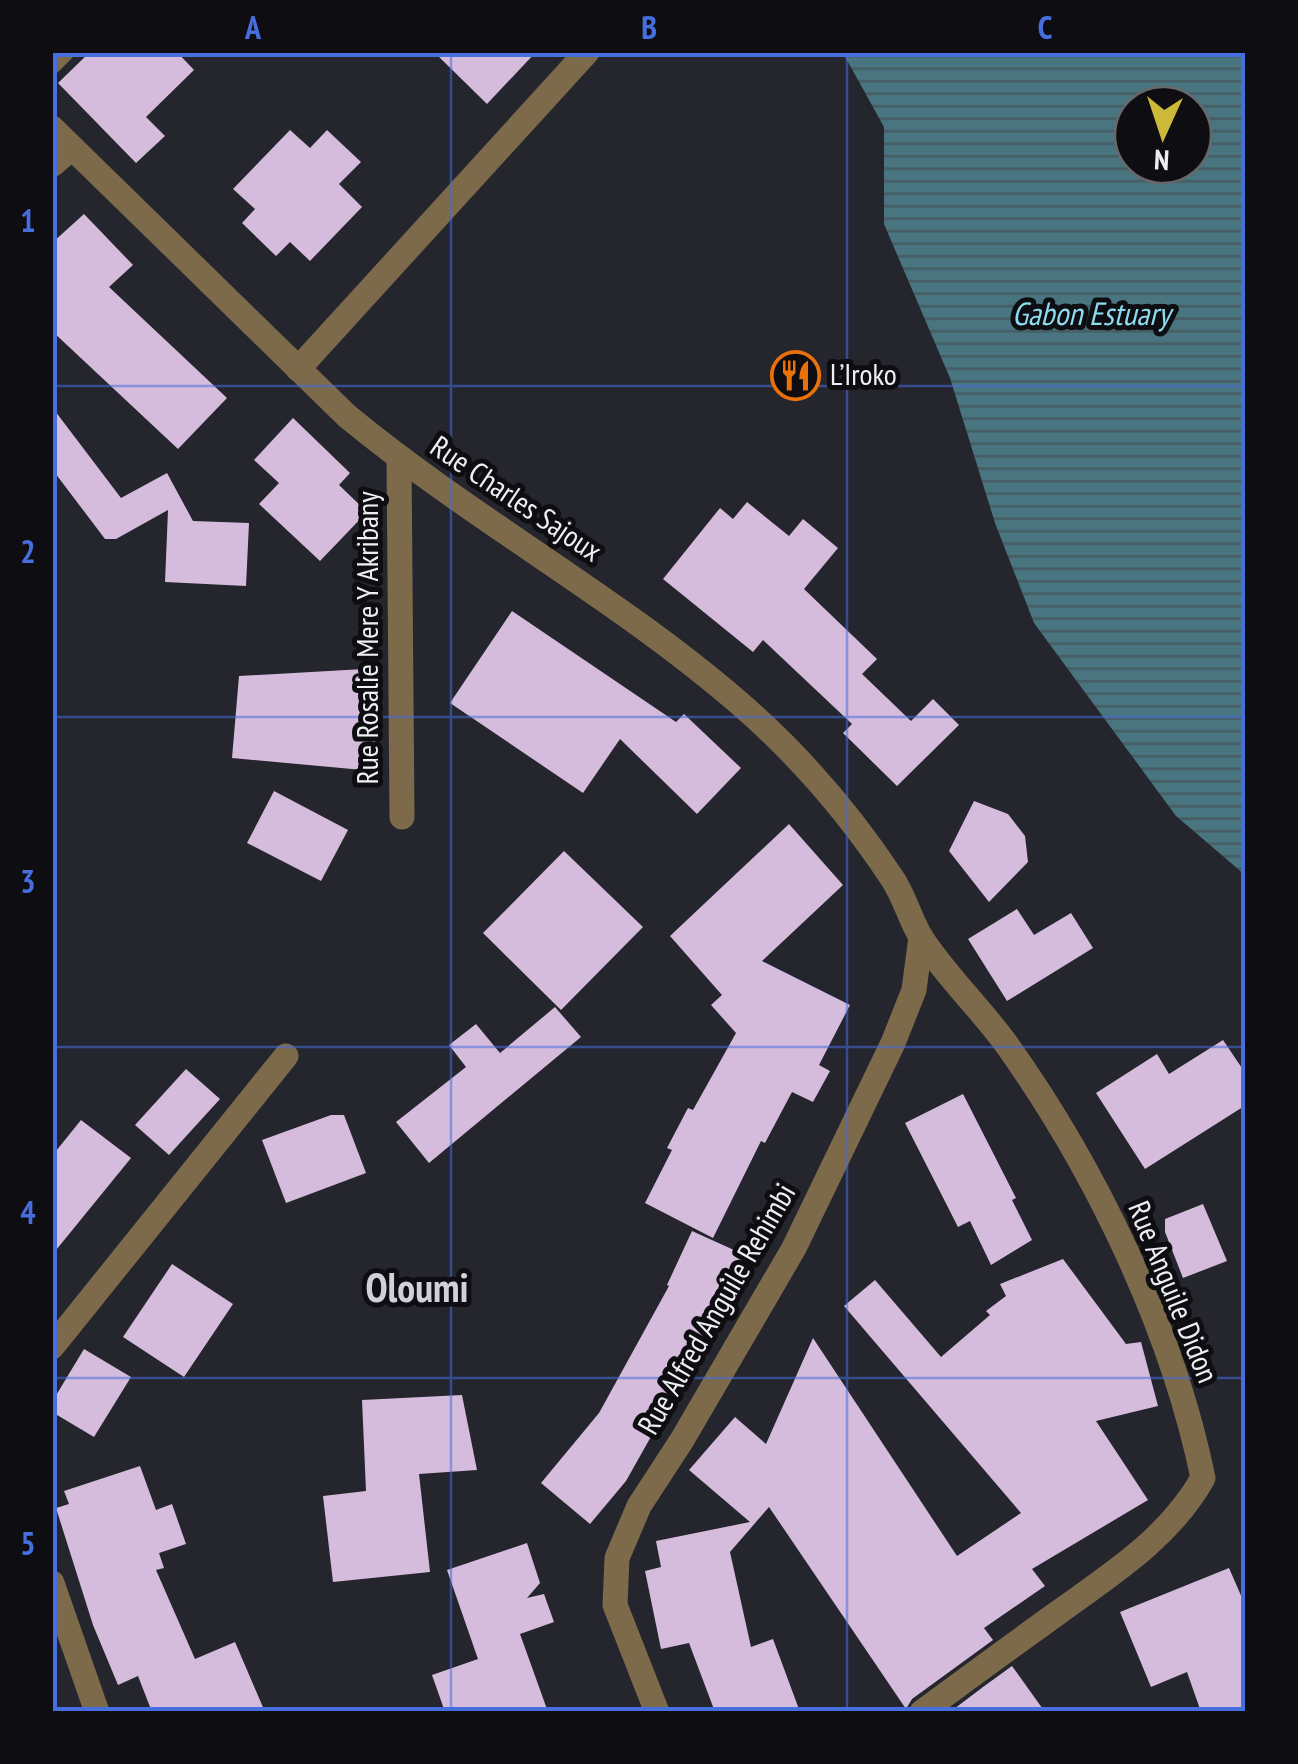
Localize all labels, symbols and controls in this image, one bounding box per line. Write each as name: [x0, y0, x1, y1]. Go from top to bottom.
text: A: [244, 6, 262, 48]
text: B: [641, 6, 657, 48]
text: C: [1038, 6, 1053, 48]
north arrow: [1113, 85, 1213, 185]
text: N: [1153, 142, 1170, 179]
text: 1: [20, 199, 36, 241]
water label: Gabon Estuary: [1012, 292, 1174, 334]
restaurant icon: L’Iroko: [769, 349, 821, 401]
place label: L’Iroko: [830, 354, 897, 393]
street label: Rue Charles Sajoux: [424, 426, 610, 570]
street label: Rue Rosalie Mere Y Akribany: [347, 491, 386, 785]
text: 2: [20, 530, 36, 572]
text: 3: [20, 860, 36, 902]
street label: Rue Alfred Anguile Rehimbi: [628, 1176, 803, 1441]
text: 4: [20, 1191, 36, 1233]
street label: Rue Anguile Didon: [1120, 1195, 1228, 1388]
district label: Oloumi: [366, 1261, 469, 1313]
text: 5: [20, 1522, 36, 1564]

